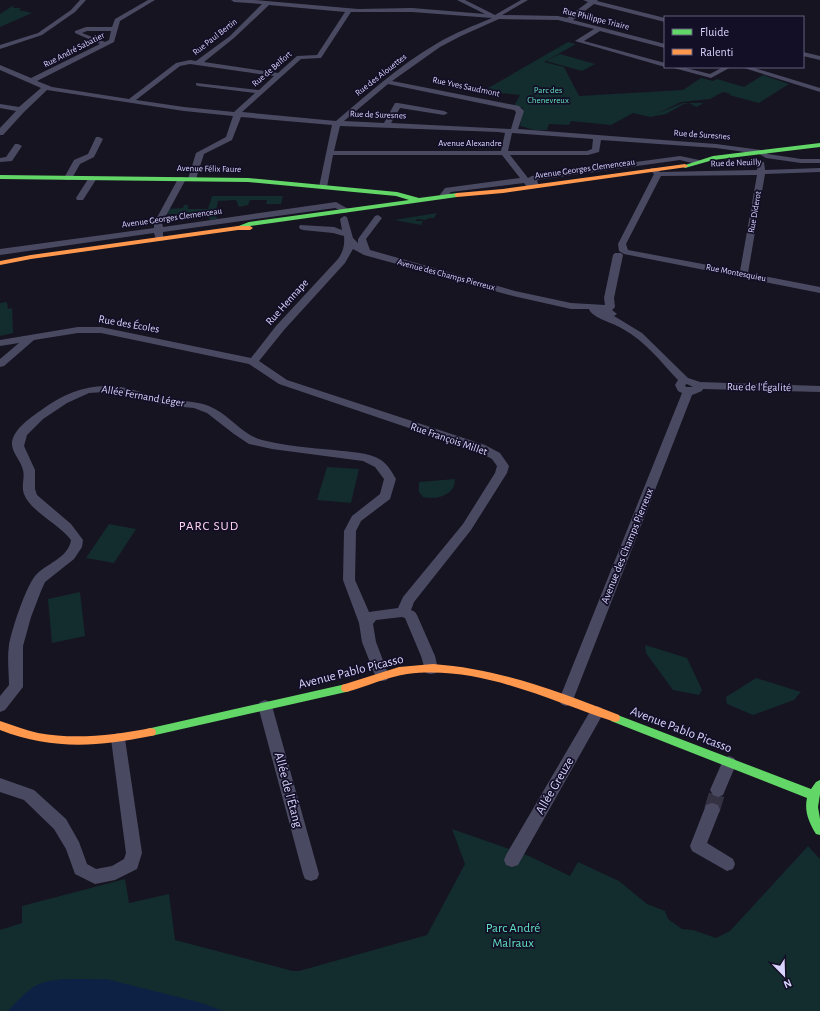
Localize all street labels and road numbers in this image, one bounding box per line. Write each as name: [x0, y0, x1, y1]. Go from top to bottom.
street label: Rue Philippe Triaire: [562, 6, 630, 32]
street label: Rue Paul Bertin: [191, 17, 239, 57]
street label: Rue André Sabatier: [42, 31, 106, 69]
street label: Rue de Belfort: [251, 49, 294, 89]
street label: Rue des Alouettes: [354, 52, 408, 98]
street label: Rue Yves Saudmont: [432, 75, 501, 99]
street label: Rue de Suresnes: [350, 110, 406, 120]
street label: Rue de Suresnes: [673, 129, 731, 141]
street label: Avenue Alexandre: [438, 139, 502, 148]
street label: Avenue Georges Clemenceau: [534, 157, 636, 180]
street label: Rue de Neuilly: [711, 158, 762, 168]
street label: Avenue Félix Faure: [177, 164, 241, 174]
street label: Rue Diderot: [747, 190, 763, 233]
street label: Avenue Georges Clemenceau: [121, 206, 223, 229]
street label: Avenue des Champs Pierreux: [396, 258, 496, 292]
street label: Rue Montesquieu: [705, 263, 767, 283]
street label: Rue Hennape: [264, 277, 310, 327]
street label: Rue des Écoles: [98, 312, 160, 335]
street label: Rue de l'Égalité: [727, 380, 791, 393]
street label: Allée Fernand Léger: [101, 383, 186, 409]
street label: Rue François Millet: [409, 421, 489, 457]
street label: Avenue des Champs Pierreux: [599, 487, 655, 605]
street label: Avenue Pablo Picasso: [297, 653, 405, 691]
street label: Avenue Pablo Picasso: [628, 705, 734, 755]
street label: Allée de l'Étang: [272, 751, 305, 830]
street label: Allée Greuze: [533, 755, 577, 817]

